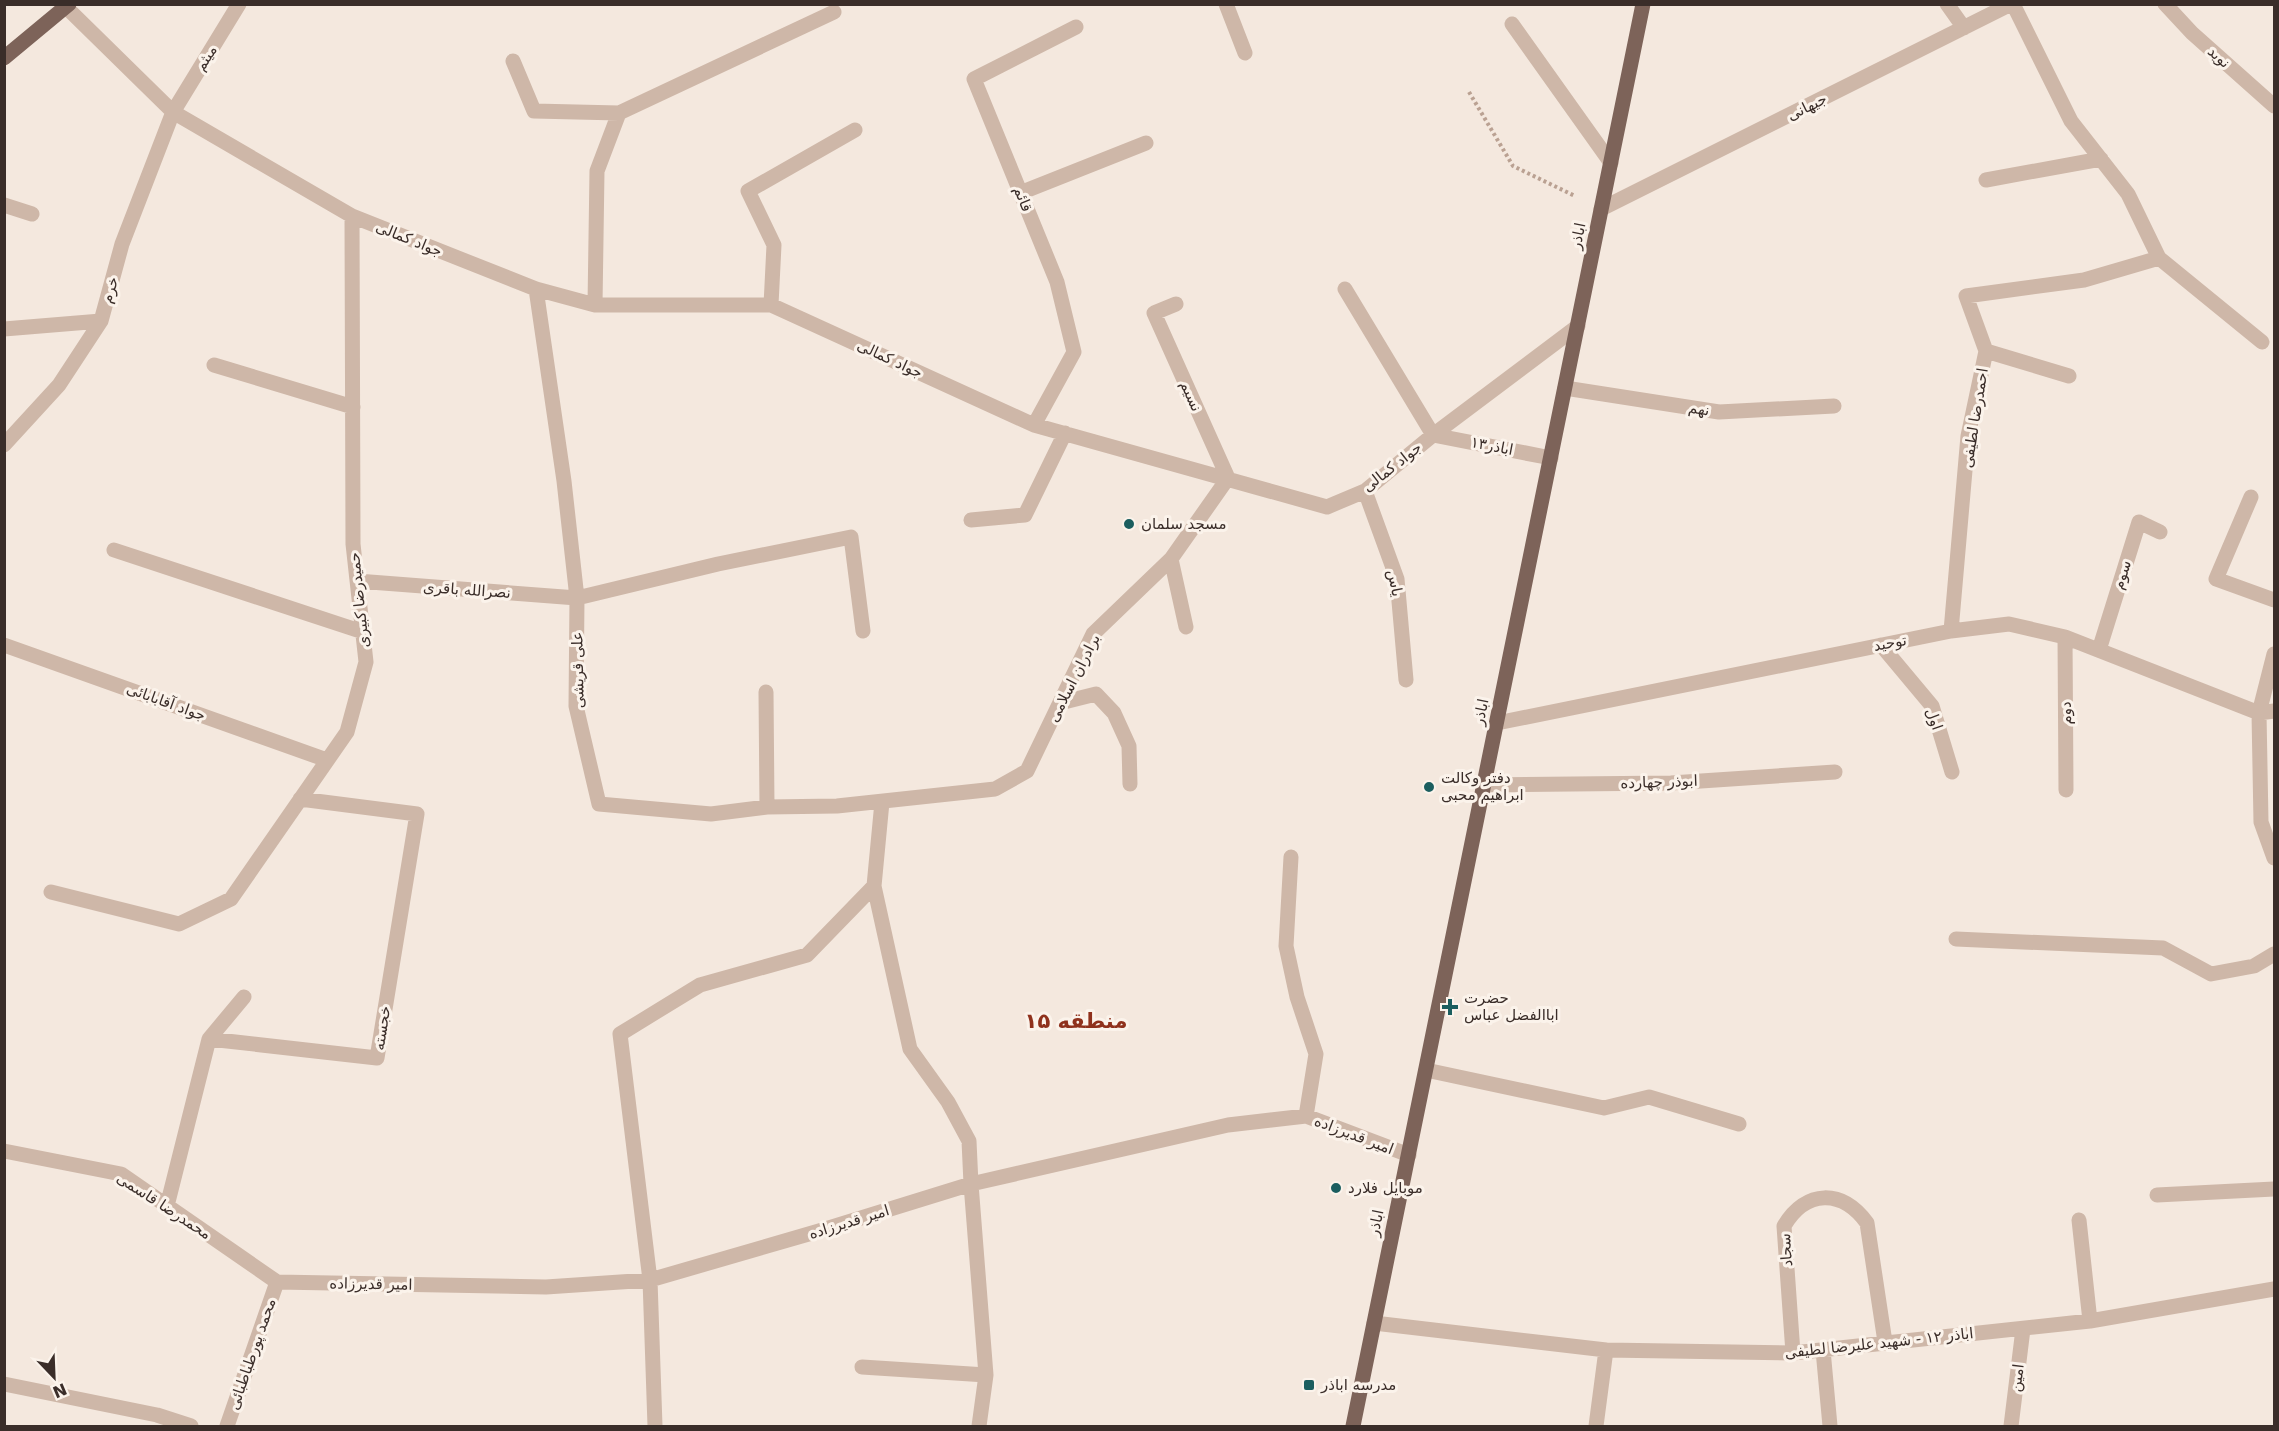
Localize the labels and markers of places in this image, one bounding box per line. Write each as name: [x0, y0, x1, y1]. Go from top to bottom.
place label: مسجد سلمان: [1141, 515, 1227, 533]
marker: مسجد سلمان: [1122, 517, 1136, 531]
place label: دفتر وکالت ابراهیم محبی: [1441, 769, 1524, 804]
marker: دفتر وکالت ابراهیم محبی: [1422, 780, 1436, 794]
place label: حضرت اباالفضل عباس: [1464, 989, 1559, 1024]
marker: حضرت اباالفضل عباس: [1441, 998, 1459, 1016]
place label: موبایل فلارد: [1348, 1179, 1423, 1197]
marker: موبایل فلارد: [1329, 1181, 1343, 1195]
place label: مدرسه اباذر: [1320, 1376, 1396, 1394]
marker: مدرسه اباذر: [1302, 1378, 1316, 1392]

